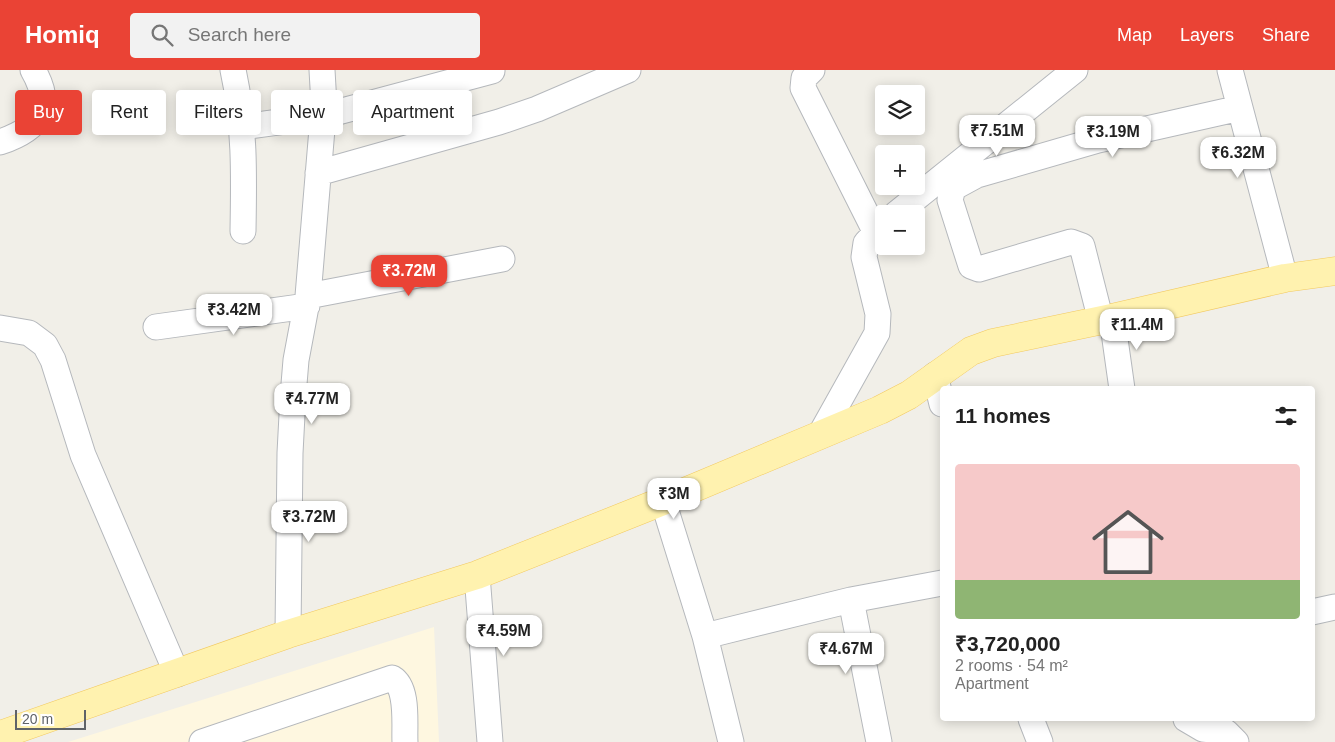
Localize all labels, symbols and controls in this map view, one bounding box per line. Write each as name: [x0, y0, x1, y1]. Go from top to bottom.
search box: [130, 13, 480, 58]
text: Homiq: [25, 21, 100, 48]
icon: search: [148, 21, 176, 49]
text: Search here: [188, 24, 291, 45]
text: Map: [1117, 25, 1152, 45]
text: Layers: [1180, 25, 1234, 45]
text: Share: [1262, 25, 1310, 45]
map controls: [875, 85, 925, 255]
button: layers: [875, 85, 925, 135]
chip: Buy: [15, 90, 82, 135]
chip: Rent: [92, 90, 166, 135]
chip: Filters: [176, 90, 261, 135]
chip: New: [271, 90, 343, 135]
chip: Apartment: [353, 90, 472, 135]
pin: ₹7.51M: [956, 114, 1038, 157]
pin: ₹3.19M: [1072, 116, 1154, 158]
text: ₹7.51M: [970, 122, 1024, 139]
text: ₹3.19M: [1086, 123, 1140, 140]
pin: ₹6.32M: [1197, 136, 1279, 179]
text: ₹6.32M: [1211, 144, 1265, 161]
button: +: [875, 145, 925, 195]
button: −: [875, 205, 925, 255]
pin: ₹3.72M: [368, 254, 450, 297]
text: ₹3.72M: [382, 262, 436, 279]
pin: ₹3.42M: [193, 294, 275, 336]
text: ₹3.42M: [207, 301, 261, 318]
pin: ₹11.4M: [1096, 308, 1178, 351]
text: ₹11.4M: [1111, 316, 1163, 333]
pin: ₹4.77M: [271, 382, 353, 425]
text: ₹4.77M: [285, 390, 339, 407]
icon: filters: [1272, 402, 1300, 430]
text: 11 homes: [955, 404, 1051, 427]
pin: ₹3M: [650, 478, 698, 520]
text: ₹3M: [658, 485, 690, 502]
icon: home: [1083, 497, 1173, 587]
pin: ₹3.72M: [268, 500, 350, 543]
text: ₹3.72M: [282, 508, 336, 525]
pin: ₹4.59M: [463, 614, 545, 657]
text: ₹4.59M: [477, 622, 531, 639]
pin: ₹4.67M: [805, 632, 887, 675]
text: ₹3,720,000: [955, 632, 1060, 655]
text: ₹4.67M: [819, 640, 873, 657]
text: 2 rooms · 54 m²: [955, 657, 1068, 674]
text: Apartment: [955, 675, 1029, 692]
scale bar: [15, 707, 86, 730]
text: 20 m: [22, 711, 53, 727]

